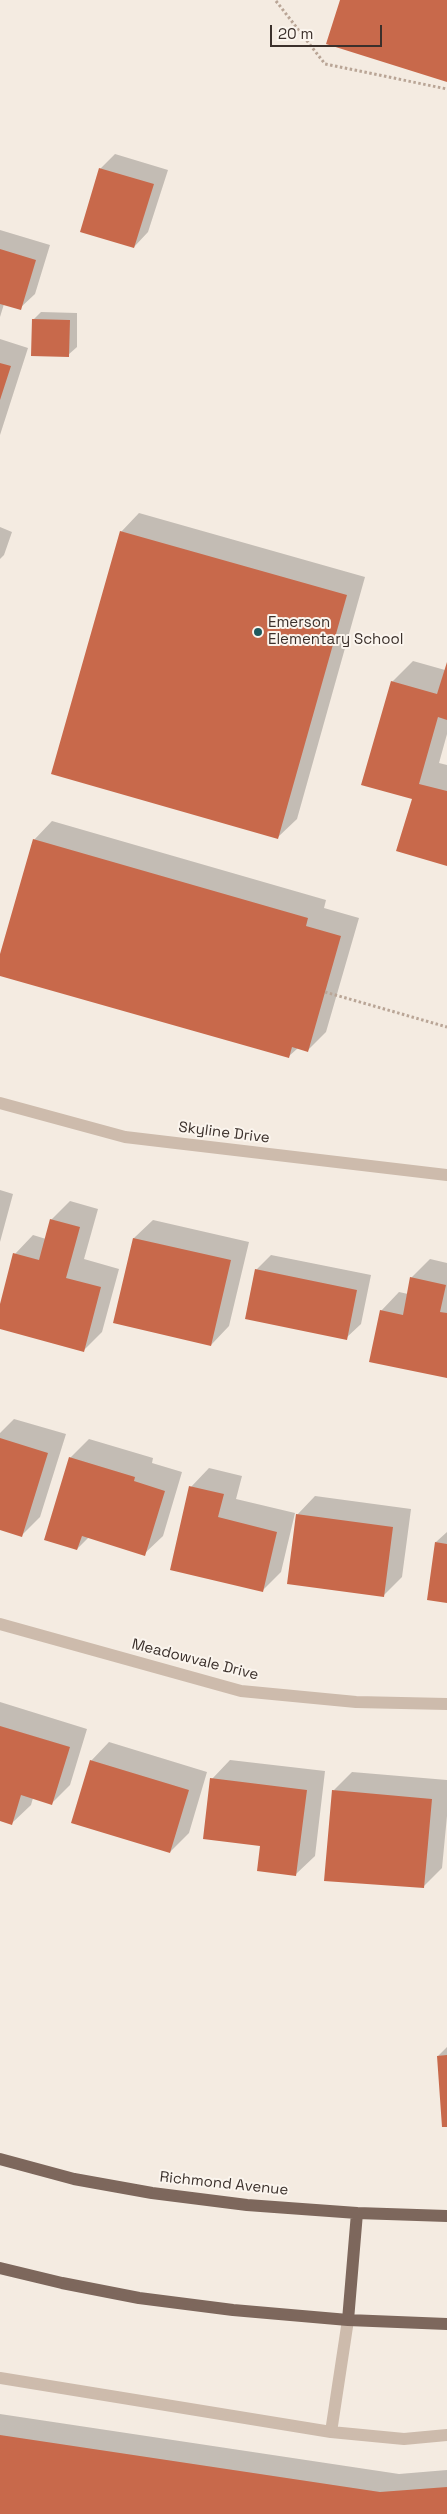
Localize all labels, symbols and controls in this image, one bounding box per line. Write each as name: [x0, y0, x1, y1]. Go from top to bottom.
scale bar: [272, 15, 384, 47]
text: 20 m: [278, 24, 313, 43]
place label: Emerson Elementary School: [268, 614, 404, 649]
marker: Emerson Elementary School: [252, 626, 264, 638]
street label: Skyline Drive: [177, 1118, 271, 1148]
street label: Meadowvale Drive: [130, 1636, 260, 1684]
street label: Richmond Avenue: [159, 2168, 289, 2200]

